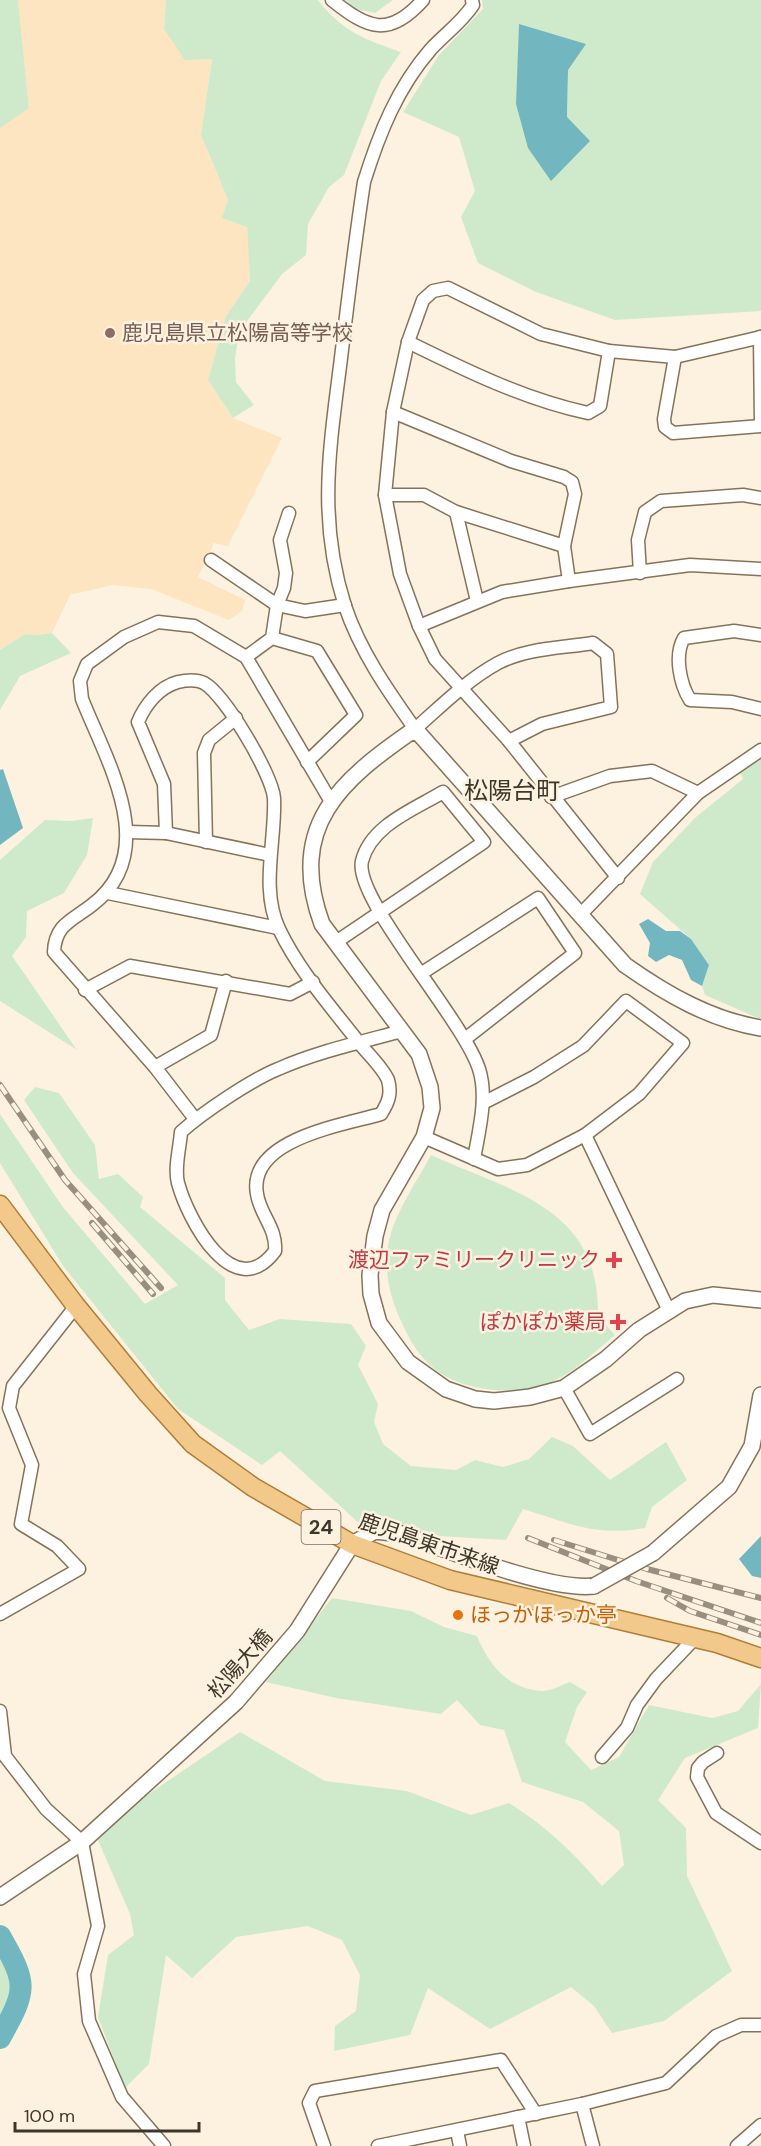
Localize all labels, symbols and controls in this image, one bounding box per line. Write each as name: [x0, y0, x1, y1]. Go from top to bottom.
place label: 鹿児島県立松陽高等学校: [122, 319, 353, 347]
marker: 鹿児島県立松陽高等学校: [103, 326, 117, 340]
district label: 松陽台町: [464, 775, 560, 806]
place label: 渡辺ファミリークリニック: [348, 1246, 600, 1274]
marker: 渡辺ファミリークリニック: [605, 1251, 623, 1269]
place label: ぽかぽか薬局: [480, 1308, 606, 1336]
marker: ぽかぽか薬局: [611, 1315, 625, 1329]
street label: 鹿児島東市来線: [355, 1507, 503, 1581]
road number: 24: [302, 1510, 340, 1544]
place label: ほっかほっか亭: [470, 1601, 617, 1629]
marker: ほっかほっか亭: [451, 1608, 465, 1622]
street label: 松陽大橋: [201, 1623, 279, 1705]
scale bar: [15, 2095, 200, 2133]
text: 100 m: [24, 2104, 75, 2128]

